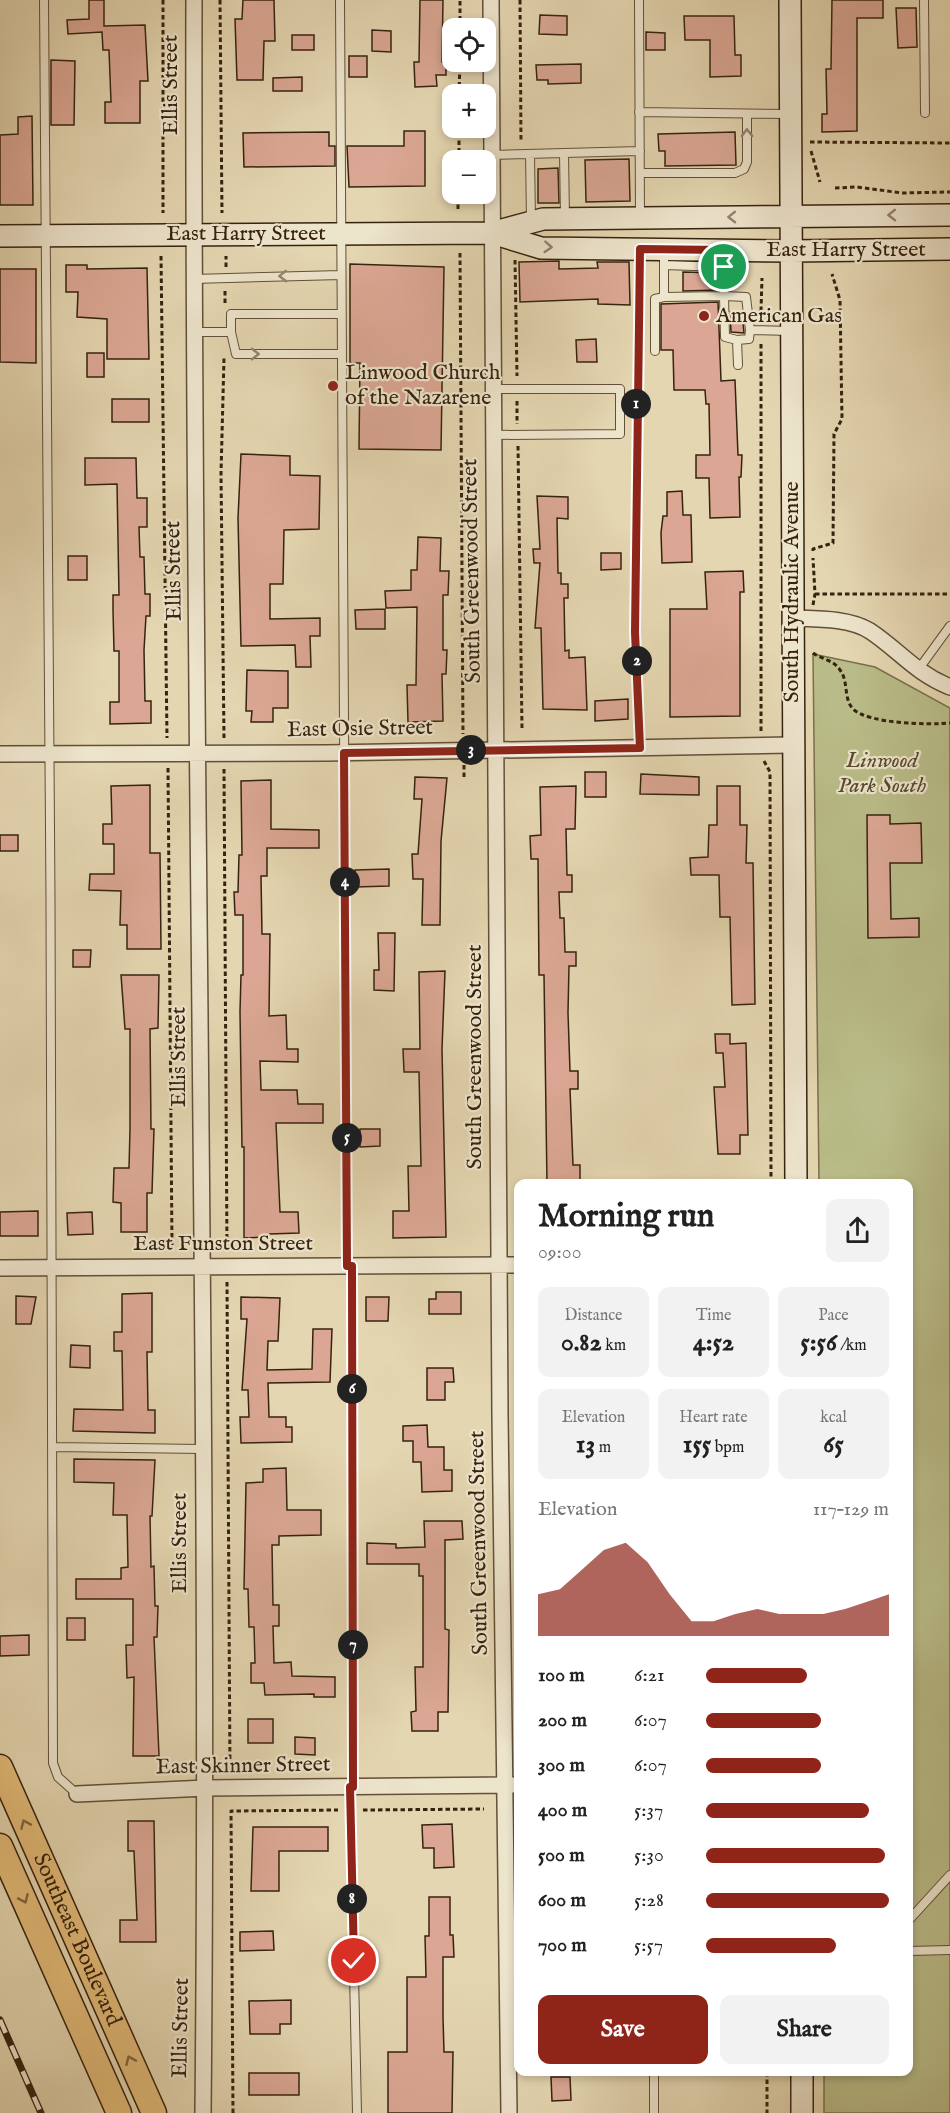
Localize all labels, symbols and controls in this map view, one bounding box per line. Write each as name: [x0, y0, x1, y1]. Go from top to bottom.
map controls: [442, 18, 496, 204]
button: locate: [442, 18, 496, 72]
street label: Ellis Street: [157, 34, 185, 135]
button: +: [442, 84, 496, 138]
one-way arrow: [741, 128, 753, 137]
button: −: [442, 150, 496, 204]
one-way arrow: [887, 209, 896, 221]
one-way arrow: [728, 211, 737, 223]
street label: East Harry Street: [166, 220, 326, 248]
street label: East Harry Street: [766, 236, 926, 264]
one-way arrow: [543, 240, 552, 253]
pin: [698, 241, 749, 292]
icon: arrive: [707, 250, 740, 283]
one-way arrow: [278, 270, 287, 283]
place label: American Gas: [715, 302, 842, 330]
marker: American Gas: [697, 309, 711, 323]
one-way arrow: [251, 348, 260, 360]
place label: Linwood Church of the Nazarene: [345, 359, 501, 412]
marker: Linwood Church of the Nazarene: [326, 379, 340, 393]
pin: 1: [621, 389, 651, 419]
text: 1: [633, 394, 639, 414]
street label: South Greenwood Street: [456, 458, 488, 684]
street label: South Hydraulic Avenue: [778, 481, 806, 703]
street label: Ellis Street: [159, 520, 189, 621]
pin: 2: [622, 646, 652, 676]
text: 2: [633, 651, 641, 671]
street label: East Osie Street: [287, 714, 434, 744]
pin: 3: [456, 735, 486, 765]
text: 3: [468, 740, 474, 760]
park label: Linwood Park South: [838, 747, 926, 800]
pin: 4: [330, 867, 360, 897]
text: 4: [341, 872, 349, 892]
street label: South Greenwood Street: [461, 944, 489, 1169]
street label: Ellis Street: [165, 1006, 193, 1107]
pin: 5: [332, 1123, 362, 1153]
text: 5: [344, 1128, 350, 1148]
text: Morning run: [538, 1196, 714, 1238]
button: share: [826, 1199, 889, 1262]
street label: East Funston Street: [133, 1230, 313, 1258]
text: 09:00: [538, 1240, 581, 1265]
text: Distance: [565, 1306, 622, 1326]
text: Time: [696, 1306, 731, 1326]
text: Pace: [818, 1306, 849, 1326]
text: 0.82: [561, 1326, 602, 1359]
text: 4:52: [693, 1326, 734, 1359]
text: 5:56: [800, 1326, 837, 1359]
text: km: [602, 1336, 626, 1356]
text: /km: [837, 1336, 867, 1356]
pin: 6: [337, 1374, 367, 1404]
text: 6: [349, 1379, 355, 1399]
text: Elevation: [562, 1408, 625, 1428]
text: Heart rate: [679, 1408, 748, 1428]
text: kcal: [820, 1408, 847, 1428]
text: 13: [576, 1428, 595, 1461]
text: 155: [683, 1428, 711, 1461]
text: 65: [823, 1428, 844, 1461]
street label: South Greenwood Street: [463, 1430, 495, 1656]
text: m: [595, 1438, 611, 1458]
text: bpm: [711, 1438, 744, 1458]
street label: Ellis Street: [166, 1492, 194, 1593]
text: Elevation: [538, 1497, 617, 1522]
text: 117–129 m: [813, 1497, 889, 1522]
pin: 7: [338, 1630, 368, 1660]
text: 7: [349, 1635, 357, 1655]
text: 100 m: [538, 1663, 585, 1688]
text: 6:21: [634, 1663, 665, 1688]
text: 200 m: [538, 1708, 587, 1733]
text: 6:07: [634, 1708, 667, 1733]
street label: East Skinner Street: [155, 1750, 331, 1782]
text: 300 m: [538, 1753, 585, 1778]
text: 6:07: [634, 1753, 667, 1778]
text: 400 m: [538, 1798, 587, 1823]
text: 5:37: [634, 1798, 663, 1823]
one-way arrow: [21, 1819, 33, 1830]
text: 500 m: [538, 1843, 585, 1868]
text: 5:30: [634, 1843, 664, 1868]
street label: Southeast Boulevard: [26, 1849, 128, 2031]
pin: 8: [337, 1884, 367, 1914]
text: 600 m: [538, 1888, 586, 1913]
text: 5:28: [634, 1888, 664, 1913]
text: 8: [349, 1889, 355, 1909]
one-way arrow: [16, 1893, 28, 1904]
text: 700 m: [538, 1933, 587, 1958]
text: 5:57: [634, 1933, 663, 1958]
pin: [328, 1935, 379, 1986]
icon: check: [337, 1944, 370, 1977]
street label: Ellis Street: [166, 1977, 196, 2078]
button: Save: [538, 1995, 708, 2064]
button: Share: [720, 1995, 889, 2064]
one-way arrow: [126, 2055, 138, 2066]

